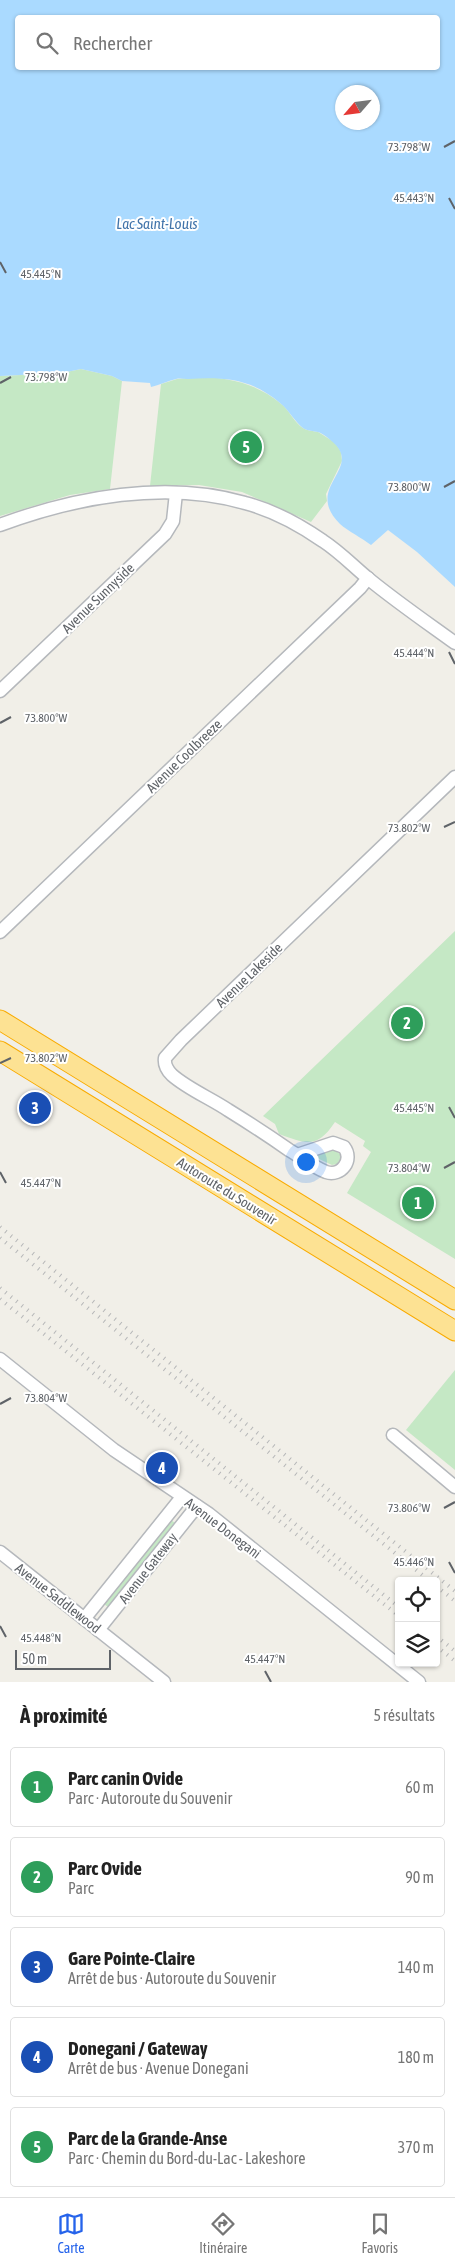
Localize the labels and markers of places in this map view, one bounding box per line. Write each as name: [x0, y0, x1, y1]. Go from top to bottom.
pin: 5: [230, 428, 262, 466]
pin: 2: [391, 1004, 423, 1042]
pin: 3: [19, 1089, 51, 1127]
pin: 1: [402, 1184, 434, 1222]
pin: 4: [146, 1449, 178, 1487]

